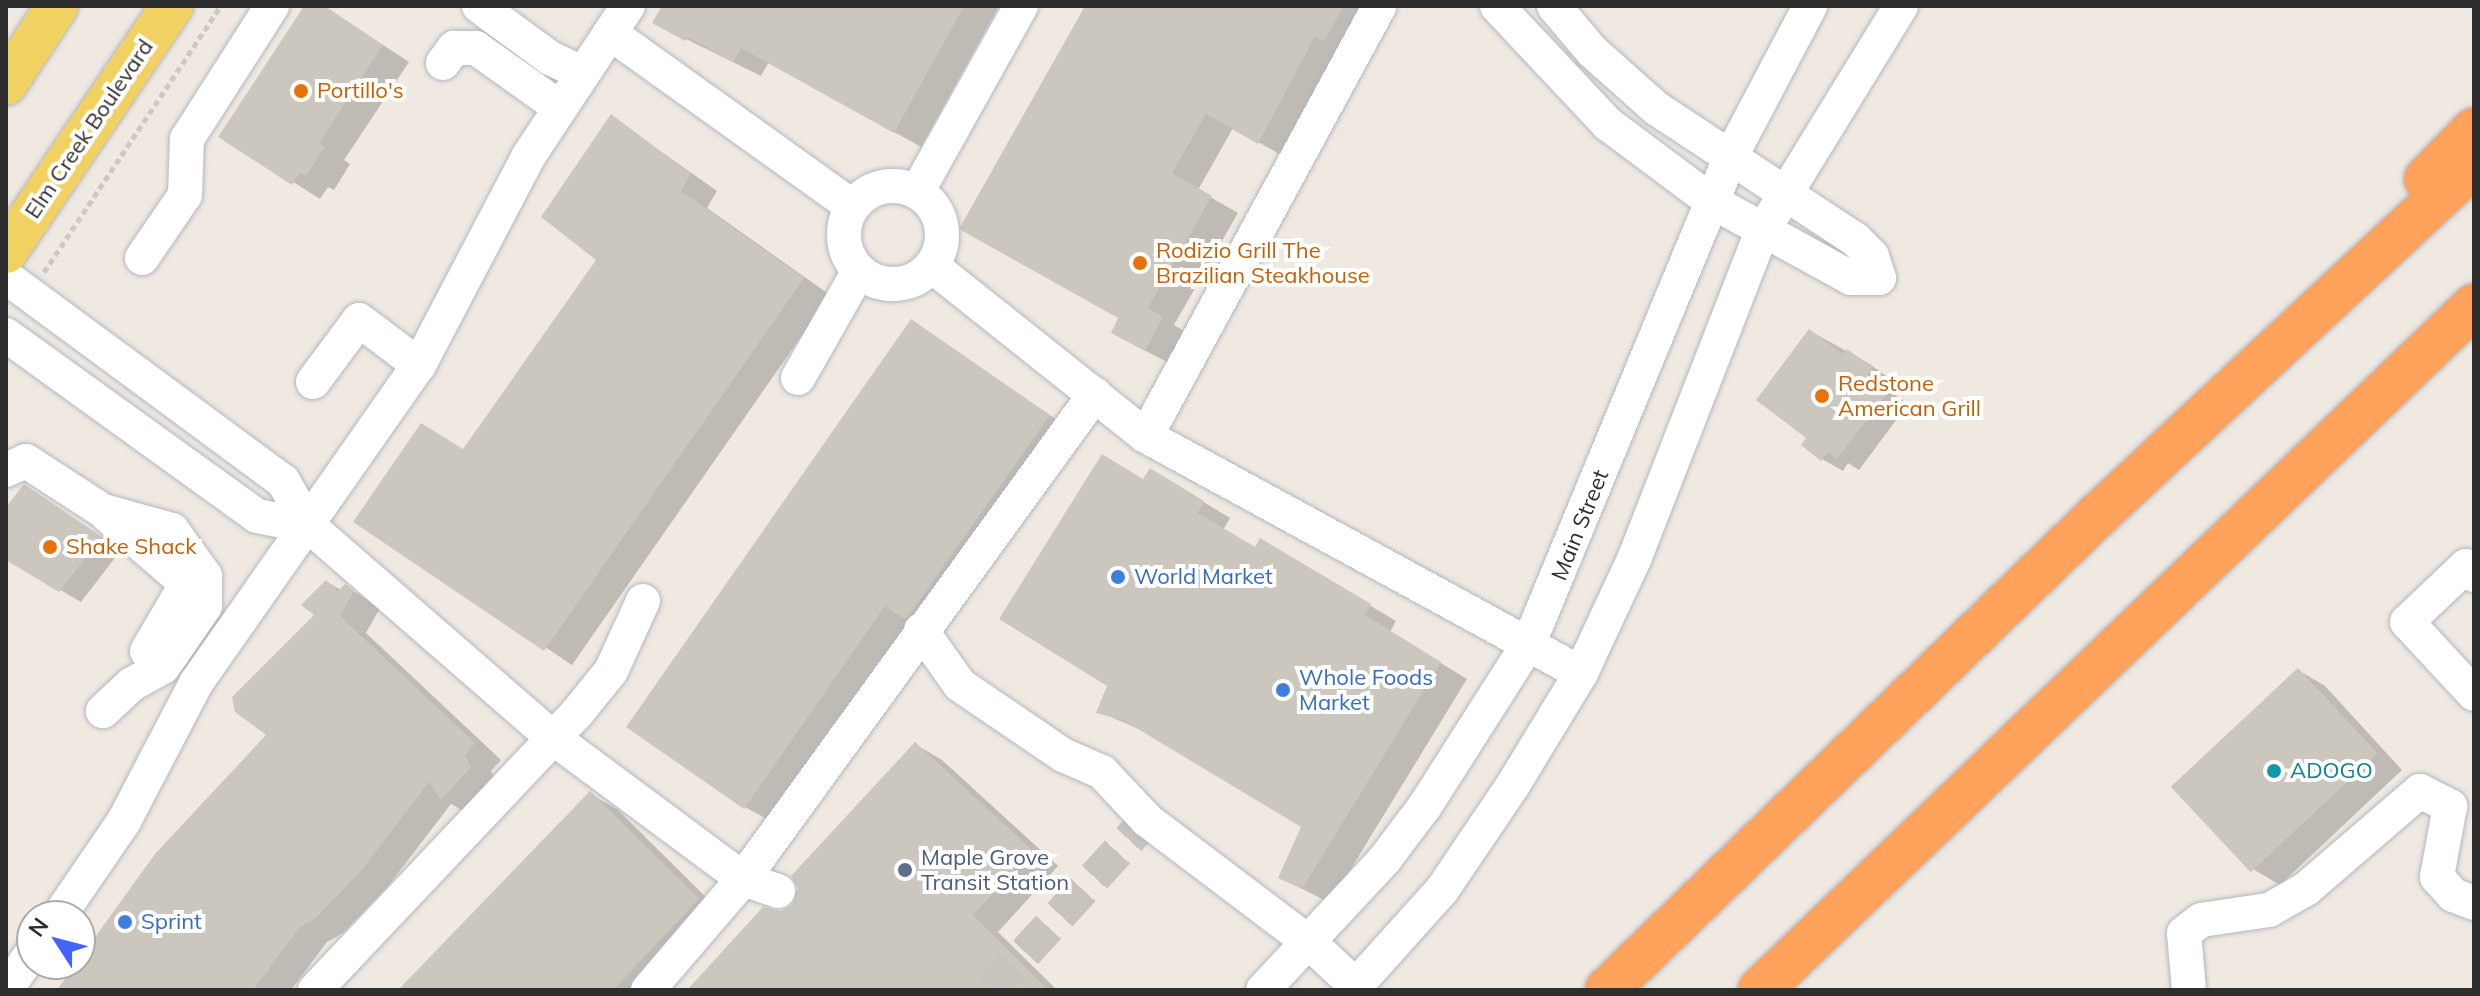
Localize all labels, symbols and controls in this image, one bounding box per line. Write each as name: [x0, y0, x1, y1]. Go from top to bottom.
street label: Elm Creek Boulevard: [19, 35, 159, 223]
place label: Portillo's: [317, 78, 404, 104]
marker: Portillo's: [292, 82, 310, 100]
place label: Rodizio Grill The Brazilian Steakhouse: [1156, 237, 1370, 288]
marker: Rodizio Grill The Brazilian Steakhouse: [1131, 254, 1149, 272]
place label: Redstone American Grill: [1838, 370, 1981, 422]
marker: Redstone American Grill: [1813, 387, 1831, 405]
street label: Main Street: [1546, 466, 1614, 584]
place label: Shake Shack: [66, 534, 197, 560]
marker: Shake Shack: [41, 538, 59, 556]
place label: World Market: [1134, 564, 1273, 590]
marker: World Market: [1109, 568, 1127, 586]
place label: Whole Foods Market: [1299, 664, 1433, 716]
marker: Whole Foods Market: [1274, 681, 1292, 699]
place label: ADOGO: [2290, 758, 2373, 784]
marker: ADOGO: [2265, 762, 2283, 780]
place label: Maple Grove Transit Station: [921, 844, 1069, 896]
marker: Maple Grove Transit Station: [896, 861, 914, 879]
north arrow: [16, 900, 96, 980]
place label: Sprint: [141, 909, 202, 935]
text: N: [22, 912, 54, 942]
marker: Sprint: [116, 913, 134, 931]

